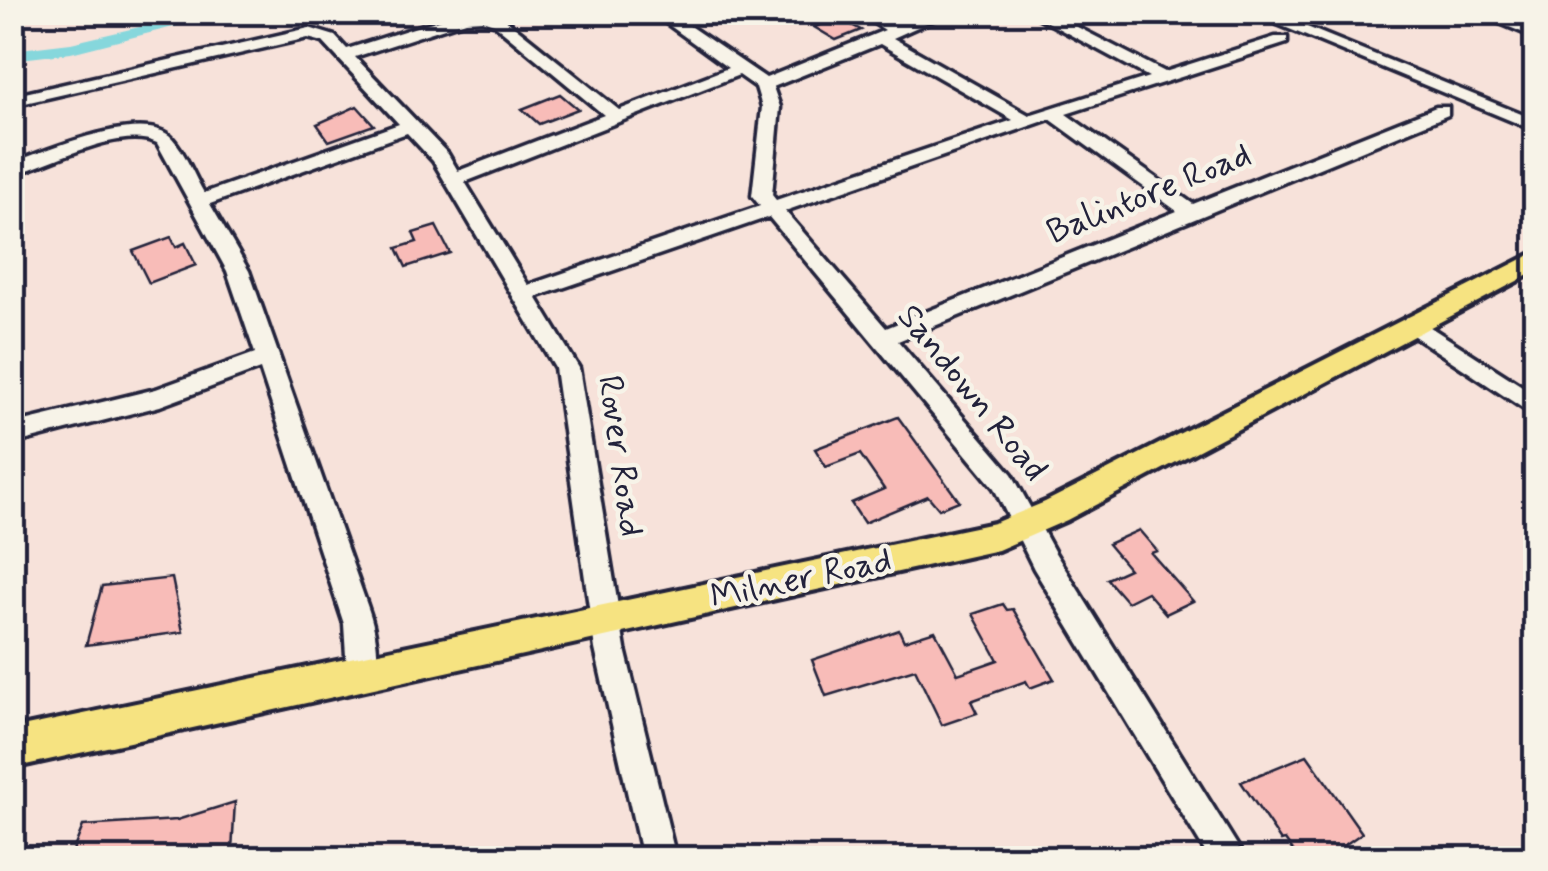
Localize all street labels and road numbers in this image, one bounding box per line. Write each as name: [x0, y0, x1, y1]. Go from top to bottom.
street label: Balintore Road: [1040, 132, 1258, 256]
street label: Sandown Road: [886, 295, 1058, 491]
street label: Rover Road: [586, 372, 654, 540]
street label: Milner Road: [706, 537, 896, 621]

